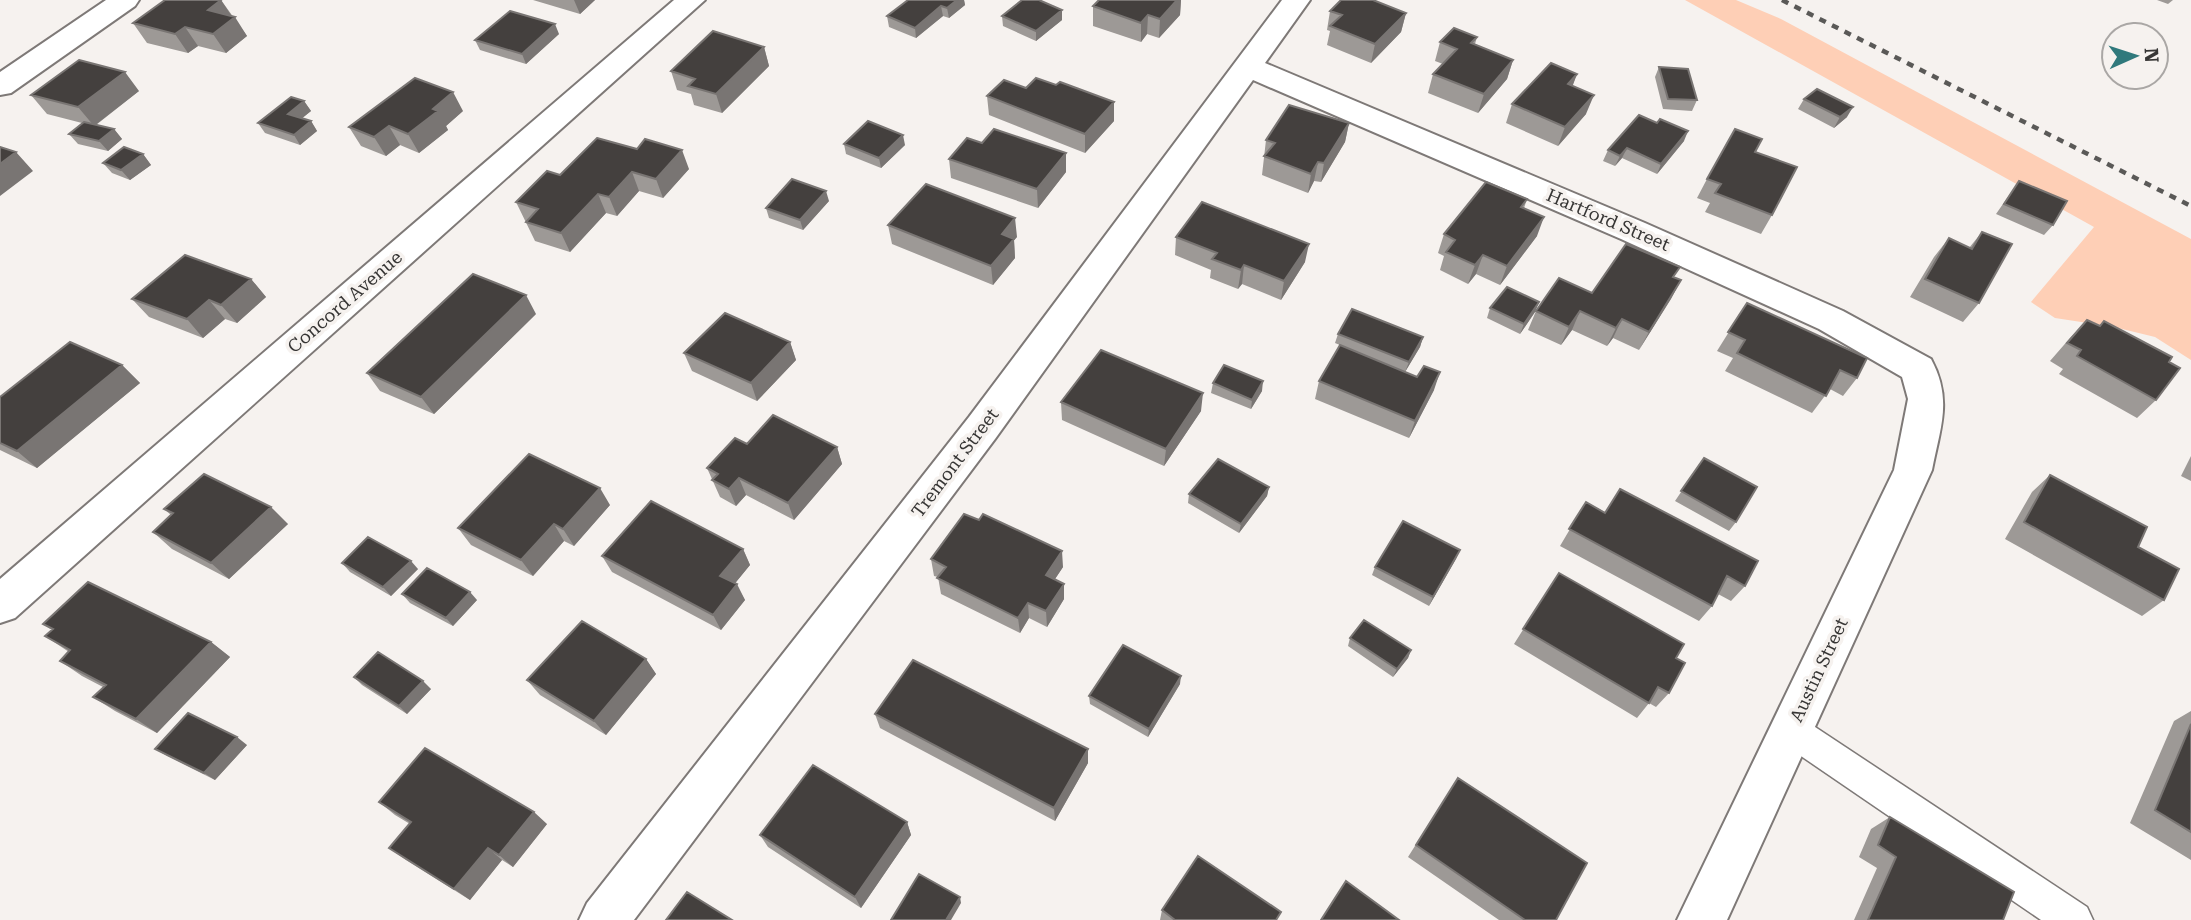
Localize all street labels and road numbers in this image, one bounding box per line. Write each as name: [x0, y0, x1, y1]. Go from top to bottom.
street label: Hartford Street: [1543, 184, 1673, 255]
street label: Concord Avenue: [283, 246, 406, 357]
street label: Tremont Street: [907, 404, 1003, 521]
street label: Austin Street: [1785, 614, 1852, 725]

